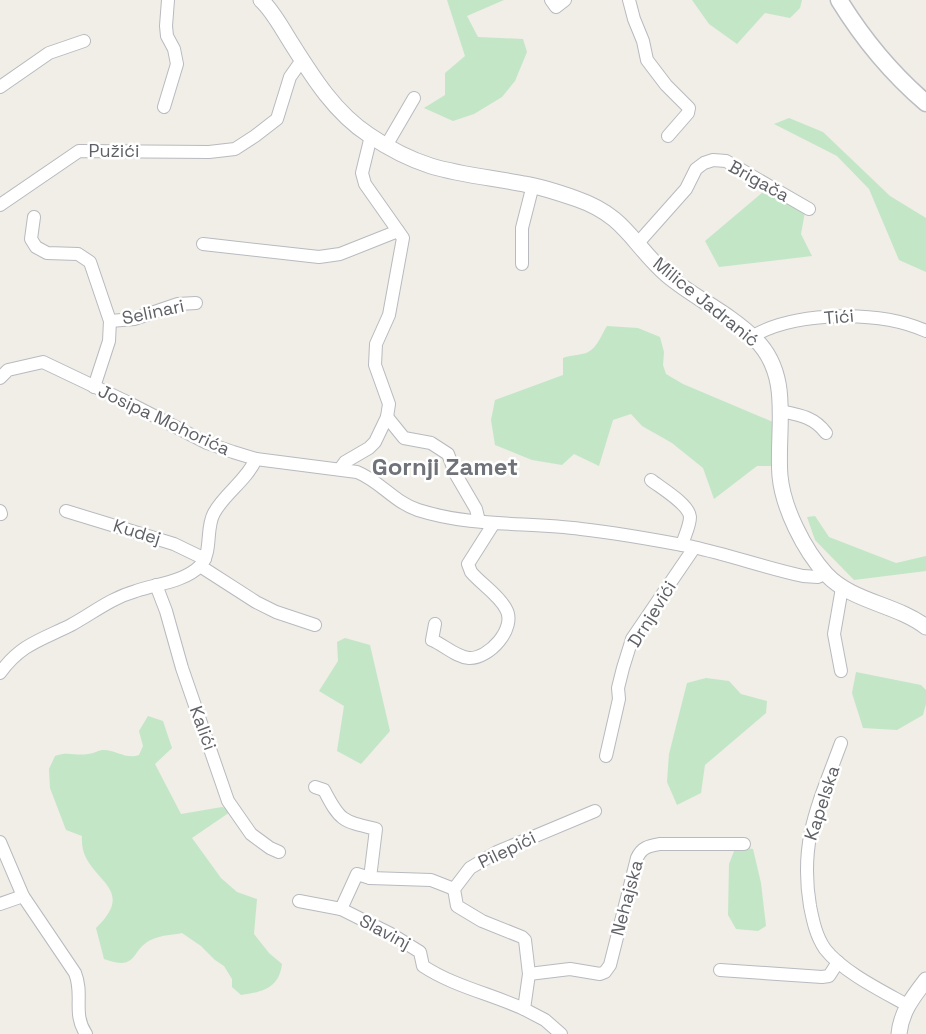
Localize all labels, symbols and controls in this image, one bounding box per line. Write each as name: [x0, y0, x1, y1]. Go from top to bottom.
street label: Pužići: [89, 139, 139, 162]
street label: Brigača: [725, 155, 794, 207]
street label: Milice Jadranić: [649, 252, 764, 351]
street label: Selinari: [120, 294, 186, 329]
street label: Tići: [823, 304, 855, 329]
street label: Josipa Mohorića: [95, 379, 234, 460]
district label: Gornji Zamet: [372, 451, 518, 482]
street label: Kudej: [111, 513, 164, 550]
street label: Drnjevići: [622, 576, 681, 651]
street label: Kalići: [185, 703, 222, 753]
street label: Kapelska: [799, 763, 844, 843]
street label: Pilepići: [474, 826, 539, 873]
street label: Nehajska: [605, 857, 648, 938]
street label: Slavinj: [356, 909, 415, 955]

